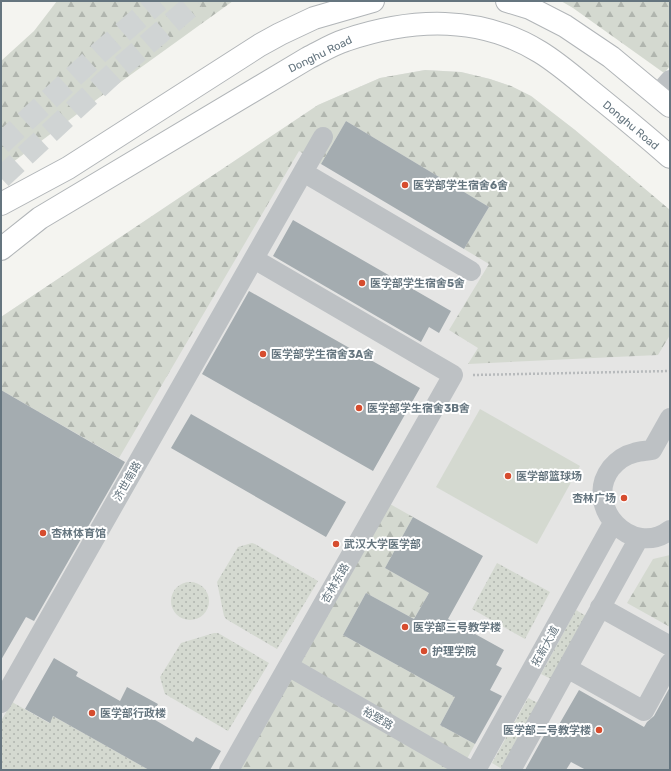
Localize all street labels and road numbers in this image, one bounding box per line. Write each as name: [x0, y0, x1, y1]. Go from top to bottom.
street label: Donghu Road: [286, 33, 354, 75]
street label: Donghu Road: [600, 98, 661, 153]
street label: 济世南路: [111, 459, 144, 504]
street label: 杏林东路: [319, 561, 352, 606]
street label: 拓新大道: [529, 624, 562, 669]
street label: 裕壁路: [360, 705, 395, 732]

